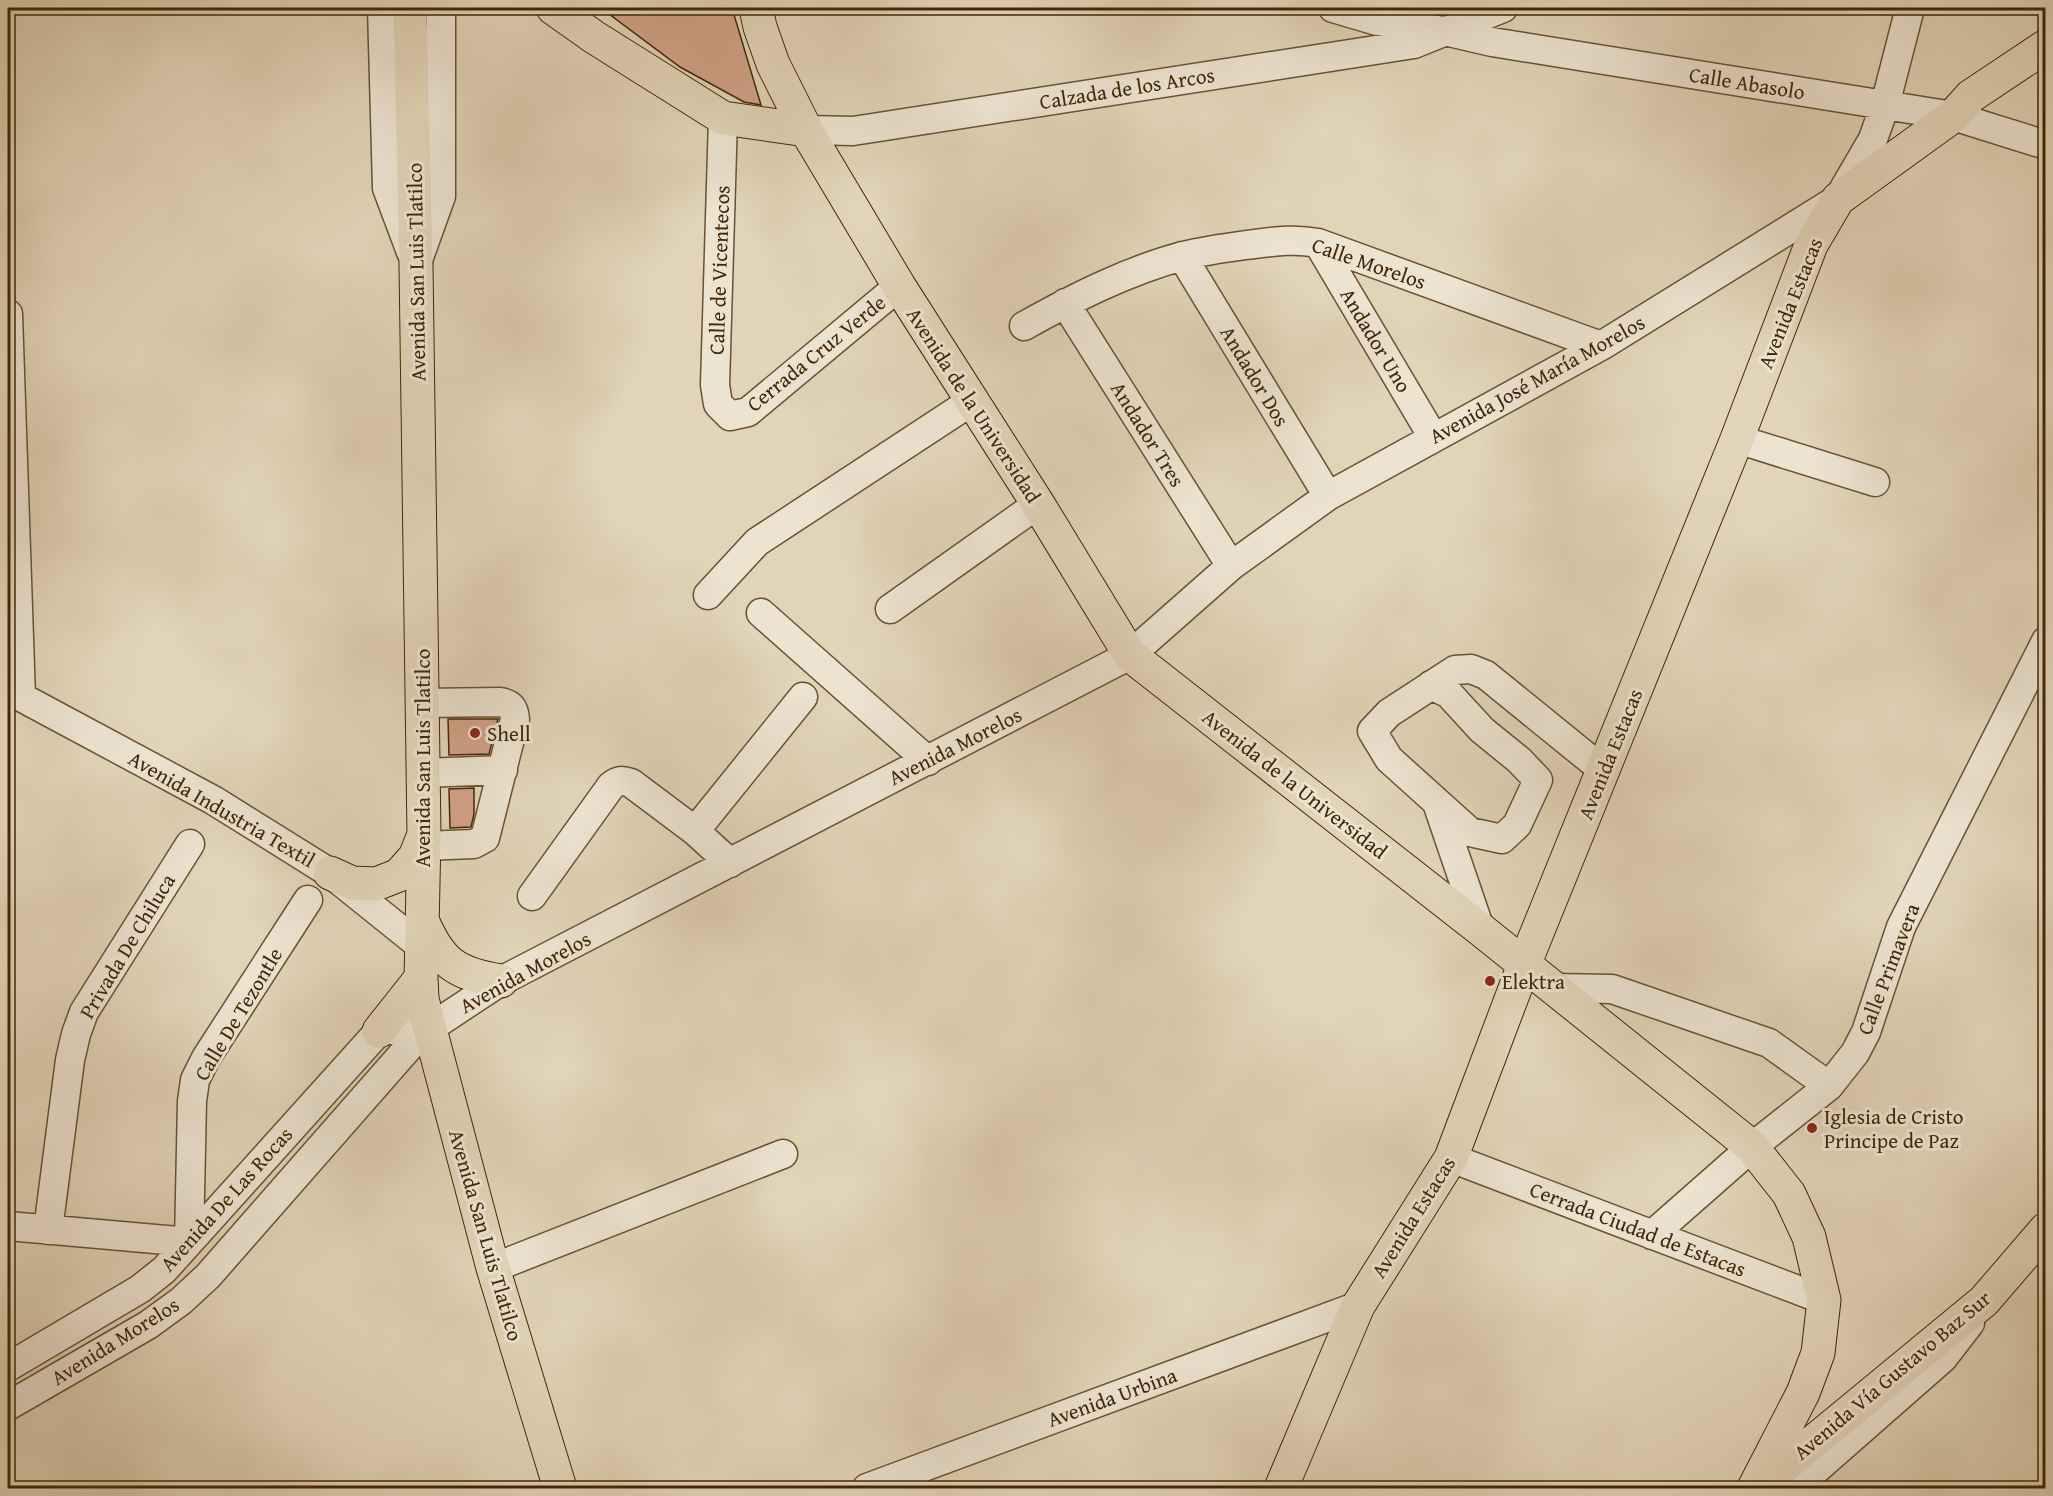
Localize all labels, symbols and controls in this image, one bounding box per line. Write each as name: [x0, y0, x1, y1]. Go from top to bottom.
street label: Calzada de los Arcos: [1037, 59, 1217, 117]
street label: Calle Abasolo: [1687, 59, 1807, 107]
street label: Avenida San Luis Tlatilco: [399, 162, 433, 382]
street label: Calle de Vicentecos: [701, 185, 737, 355]
street label: Calle Morelos: [1308, 229, 1430, 297]
street label: Avenida Estacas: [1750, 233, 1830, 373]
street label: Andador Uno: [1333, 282, 1419, 398]
street label: Cerrada Cruz Verde: [740, 287, 892, 419]
street label: Avenida de la Universidad: [899, 301, 1049, 510]
street label: Avenida José María Morelos: [1423, 307, 1651, 451]
street label: Andador Dos: [1213, 320, 1297, 432]
street label: Andador Tres: [1103, 375, 1193, 493]
street label: Avenida San Luis Tlatilco: [407, 649, 438, 867]
street label: Avenida Estacas: [1570, 684, 1650, 824]
street label: Avenida Morelos: [883, 699, 1027, 793]
street label: Avenida de la Universidad: [1196, 702, 1395, 867]
place label: Shell: [487, 718, 531, 749]
marker: Shell: [468, 726, 482, 740]
street label: Avenida Industria Textil: [123, 743, 321, 875]
street label: Privada De Chiluca: [71, 867, 183, 1024]
street label: Calle Primavera: [1849, 899, 1927, 1039]
street label: Avenida Morelos: [454, 923, 596, 1021]
street label: Calle De Tezontle: [186, 941, 290, 1086]
place label: Elektra: [1502, 966, 1565, 997]
marker: Elektra: [1483, 974, 1497, 988]
place label: Iglesia de Cristo Principe de Paz: [1824, 1101, 1964, 1156]
street label: Avenida De Las Rocas: [152, 1120, 300, 1278]
marker: Iglesia de Cristo Principe de Paz: [1805, 1121, 1819, 1135]
street label: Avenida San Luis Tlatilco: [441, 1126, 531, 1344]
street label: Avenida Estacas: [1363, 1150, 1463, 1284]
street label: Cerrada Ciudad de Estacas: [1525, 1173, 1751, 1285]
street label: Avenida Vía Gustavo Baz Sur: [1786, 1283, 1998, 1467]
street label: Avenida Morelos: [45, 1289, 185, 1393]
street label: Avenida Urbina: [1043, 1359, 1181, 1435]

